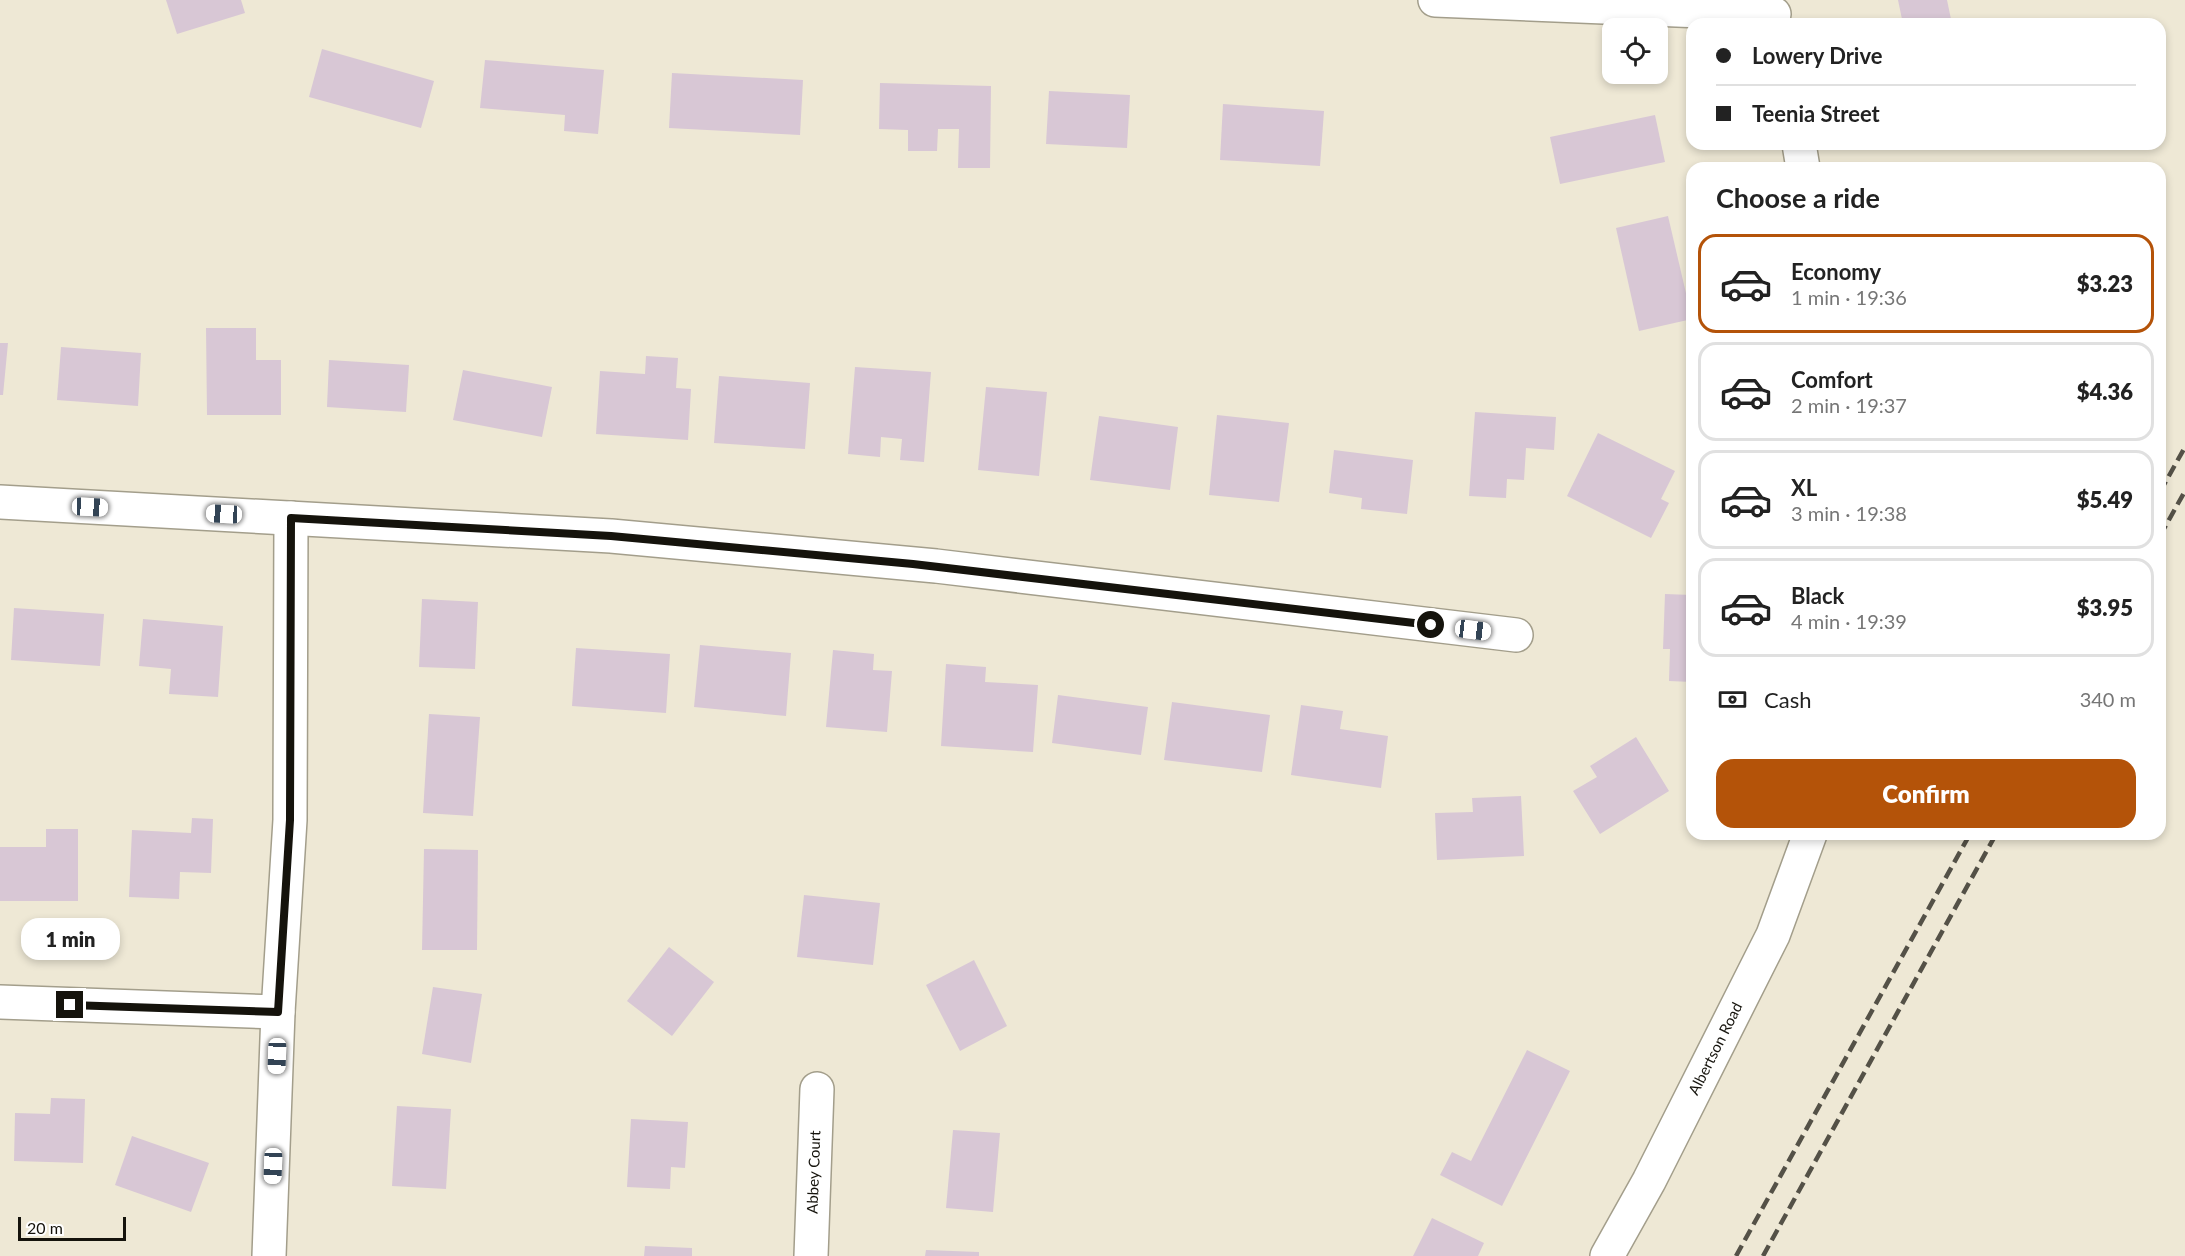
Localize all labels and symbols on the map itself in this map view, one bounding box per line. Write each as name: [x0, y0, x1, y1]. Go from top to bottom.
car: [72, 497, 108, 517]
car: [206, 504, 242, 524]
route start: [1417, 611, 1444, 638]
car: [1454, 619, 1492, 641]
callout: 1 min: [20, 918, 119, 960]
route end: [56, 991, 83, 1018]
street label: Albertson Road: [1684, 999, 1746, 1098]
car: [267, 1038, 287, 1074]
street label: Abbey Court: [803, 1129, 824, 1214]
car: [263, 1148, 283, 1184]
scale bar: [18, 1214, 126, 1242]

